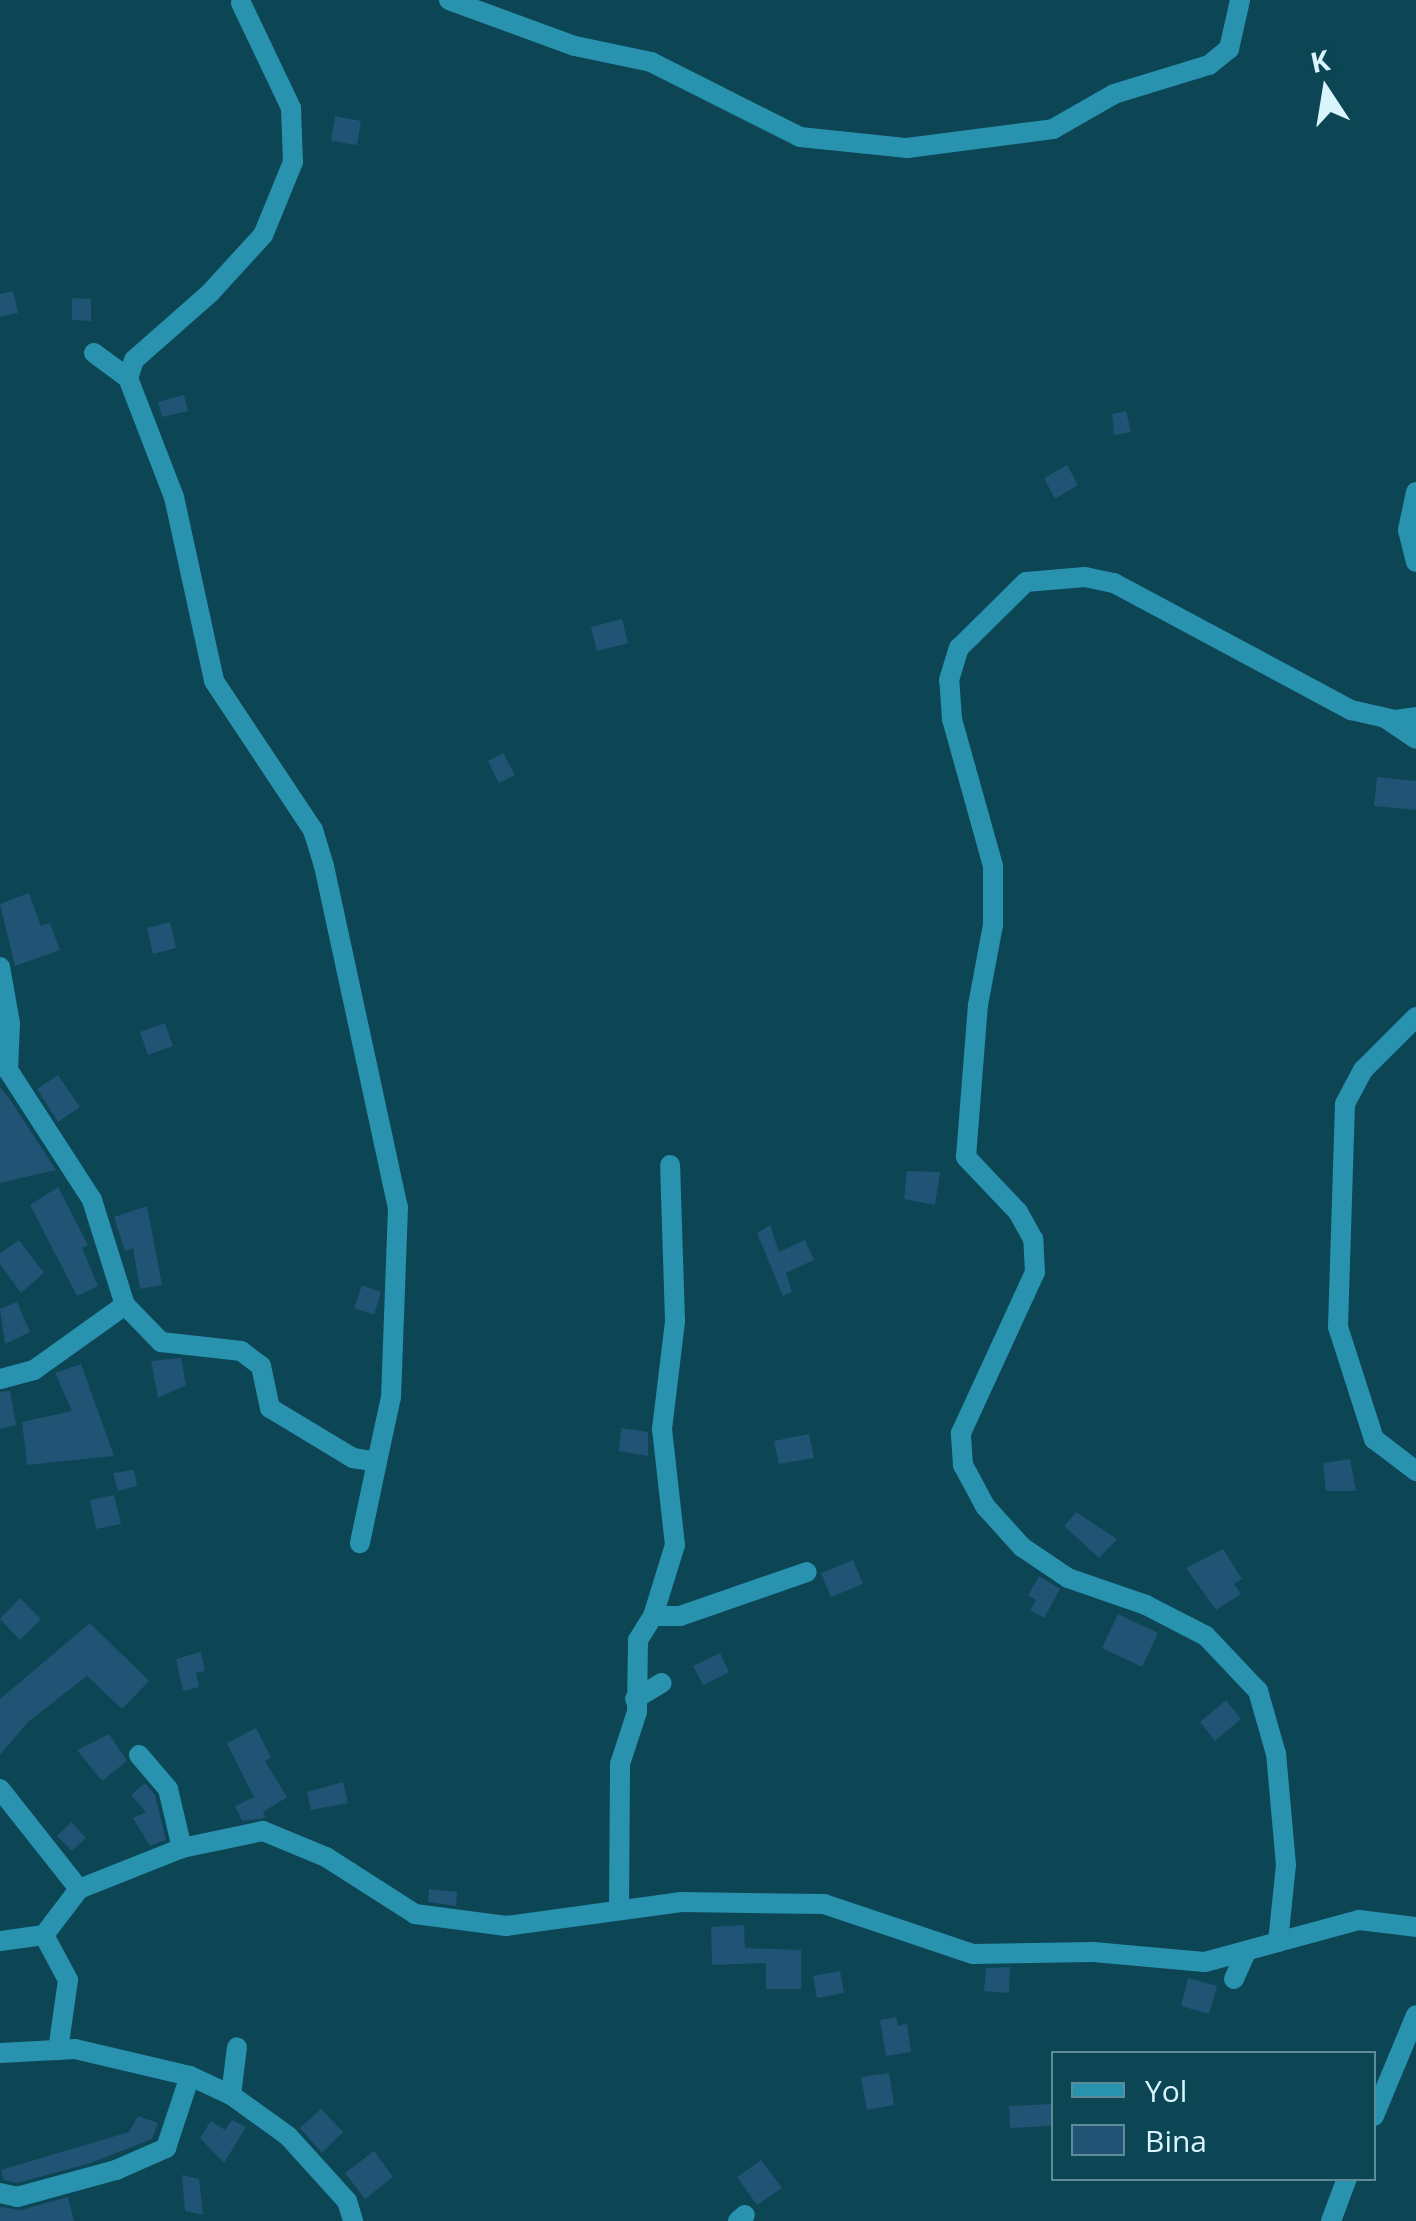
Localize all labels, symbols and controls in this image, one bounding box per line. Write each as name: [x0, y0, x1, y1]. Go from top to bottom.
north arrow: [1276, 40, 1376, 140]
text: K: [1307, 40, 1333, 81]
legend: [1051, 2051, 1376, 2181]
text: Yol: [1145, 2070, 1187, 2111]
text: Bina: [1145, 2120, 1207, 2161]

